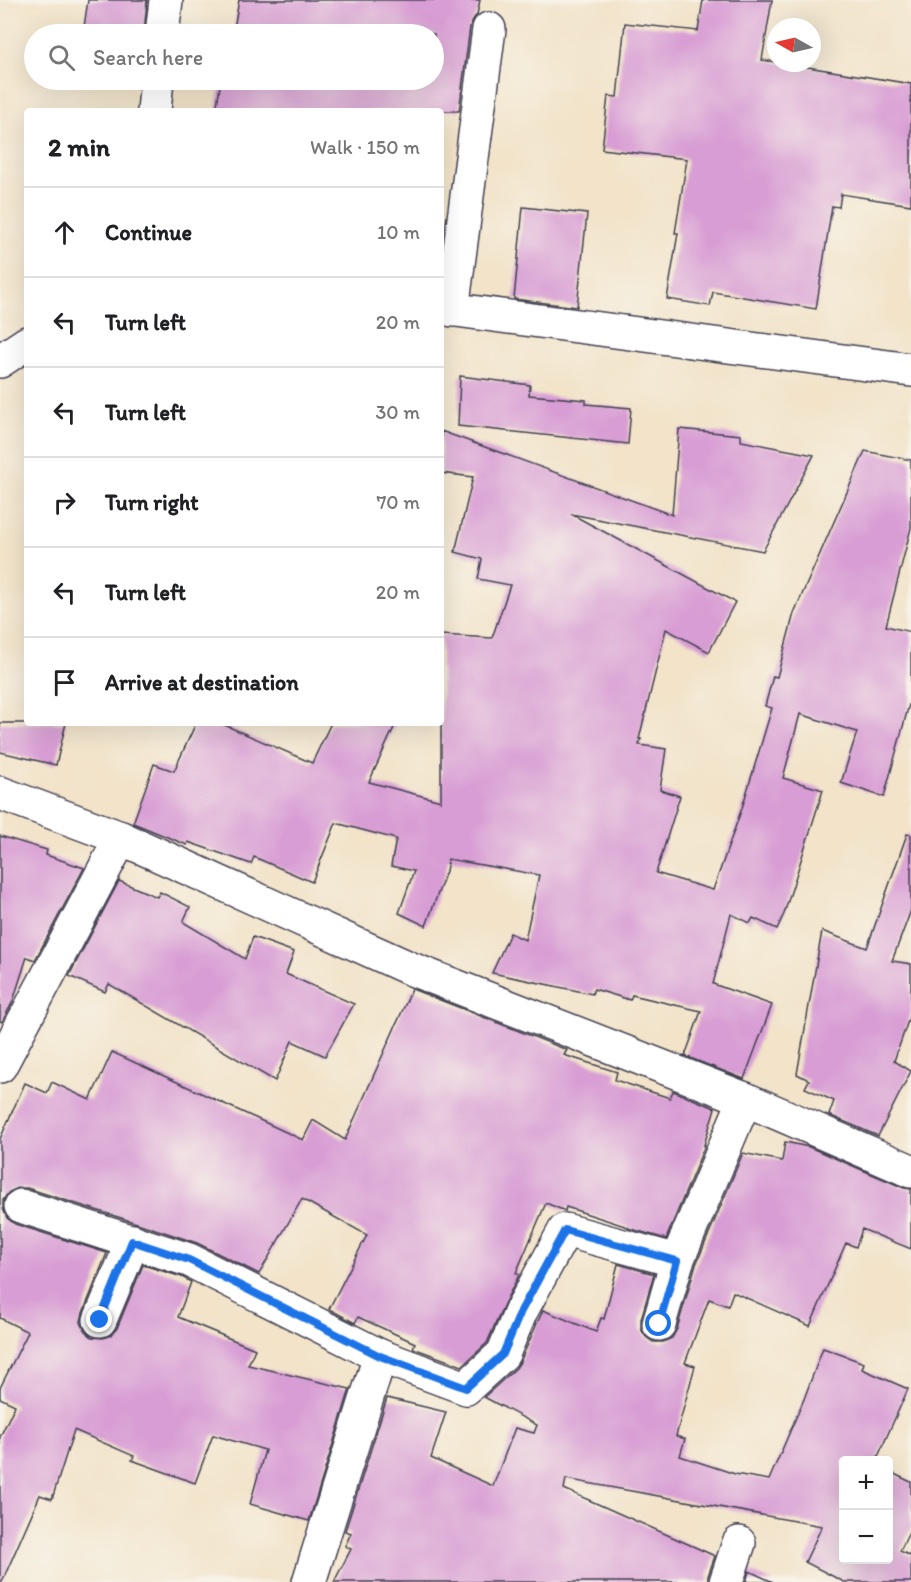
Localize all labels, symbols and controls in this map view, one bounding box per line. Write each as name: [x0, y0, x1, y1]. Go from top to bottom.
north arrow: [767, 18, 821, 72]
search box: [24, 24, 444, 90]
icon: search: [45, 41, 78, 74]
text: Search here: [93, 44, 203, 71]
text: 2 min: [48, 131, 110, 163]
text: Walk · 150 m: [310, 135, 420, 159]
icon: ahead: [48, 216, 81, 249]
text: Continue: [105, 219, 192, 246]
text: 10 m: [377, 220, 420, 244]
icon: left: [48, 306, 81, 339]
text: Turn left: [105, 309, 186, 336]
text: 20 m: [376, 310, 420, 334]
icon: left: [48, 396, 81, 429]
text: Turn left: [105, 399, 186, 426]
text: 30 m: [375, 400, 420, 424]
icon: right: [48, 486, 81, 519]
text: Turn right: [105, 489, 199, 516]
text: 70 m: [376, 490, 420, 514]
icon: left: [48, 576, 81, 609]
text: Turn left: [105, 579, 186, 606]
text: 20 m: [376, 580, 420, 604]
icon: arrive: [48, 666, 81, 699]
text: Arrive at destination: [105, 669, 299, 696]
route end: [86, 1306, 112, 1332]
route start: [645, 1310, 671, 1336]
map controls: [839, 1456, 893, 1564]
button: +: [839, 1456, 893, 1510]
button: −: [839, 1510, 893, 1564]

